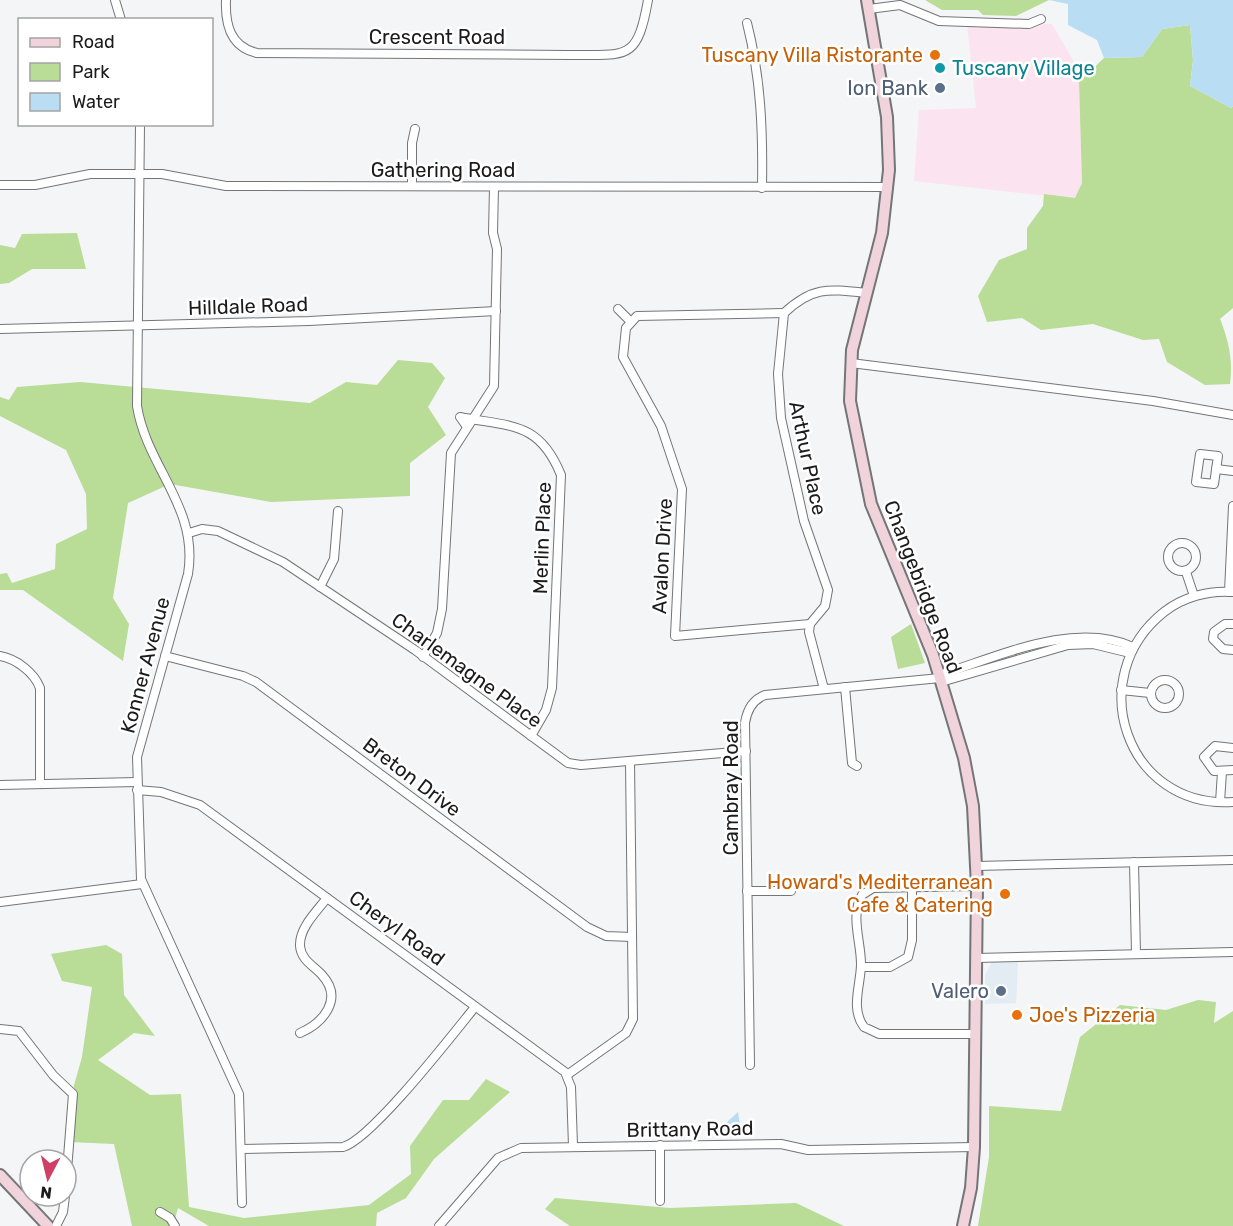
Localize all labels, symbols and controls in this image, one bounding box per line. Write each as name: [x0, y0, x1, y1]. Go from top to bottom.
legend: [18, 18, 213, 126]
street label: Crescent Road: [369, 25, 505, 49]
text: Road: [72, 31, 115, 53]
place label: Tuscany Villa Ristorante: [702, 43, 923, 67]
marker: Tuscany Villa Ristorante: [928, 48, 942, 62]
place label: Tuscany Village: [952, 56, 1095, 80]
text: Park: [72, 61, 110, 83]
marker: Tuscany Village: [933, 61, 947, 75]
place label: Ion Bank: [847, 76, 929, 100]
marker: Ion Bank: [933, 81, 947, 95]
text: Water: [72, 91, 120, 113]
street label: Gathering Road: [371, 158, 515, 182]
street label: Hilldale Road: [188, 292, 308, 320]
street label: Arthur Place: [784, 399, 832, 517]
street label: Merlin Place: [528, 481, 556, 595]
street label: Avalon Drive: [647, 497, 677, 615]
street label: Changebridge Road: [879, 497, 967, 677]
street label: Konner Avenue: [115, 594, 175, 736]
street label: Charlemagne Place: [387, 607, 547, 733]
street label: Cambray Road: [719, 720, 743, 856]
street label: Breton Drive: [358, 732, 466, 822]
place label: Howard's Mediterranean Cafe & Catering: [767, 870, 993, 917]
street label: Cheryl Road: [344, 885, 450, 971]
marker: Howard's Mediterranean Cafe & Catering: [998, 887, 1012, 901]
place label: Valero: [931, 979, 989, 1003]
marker: Valero: [994, 984, 1008, 998]
place label: Joe's Pizzeria: [1029, 1003, 1155, 1027]
marker: Joe's Pizzeria: [1010, 1008, 1024, 1022]
street label: Brittany Road: [626, 1116, 754, 1142]
north arrow: [18, 1148, 78, 1208]
text: N: [39, 1182, 53, 1203]

